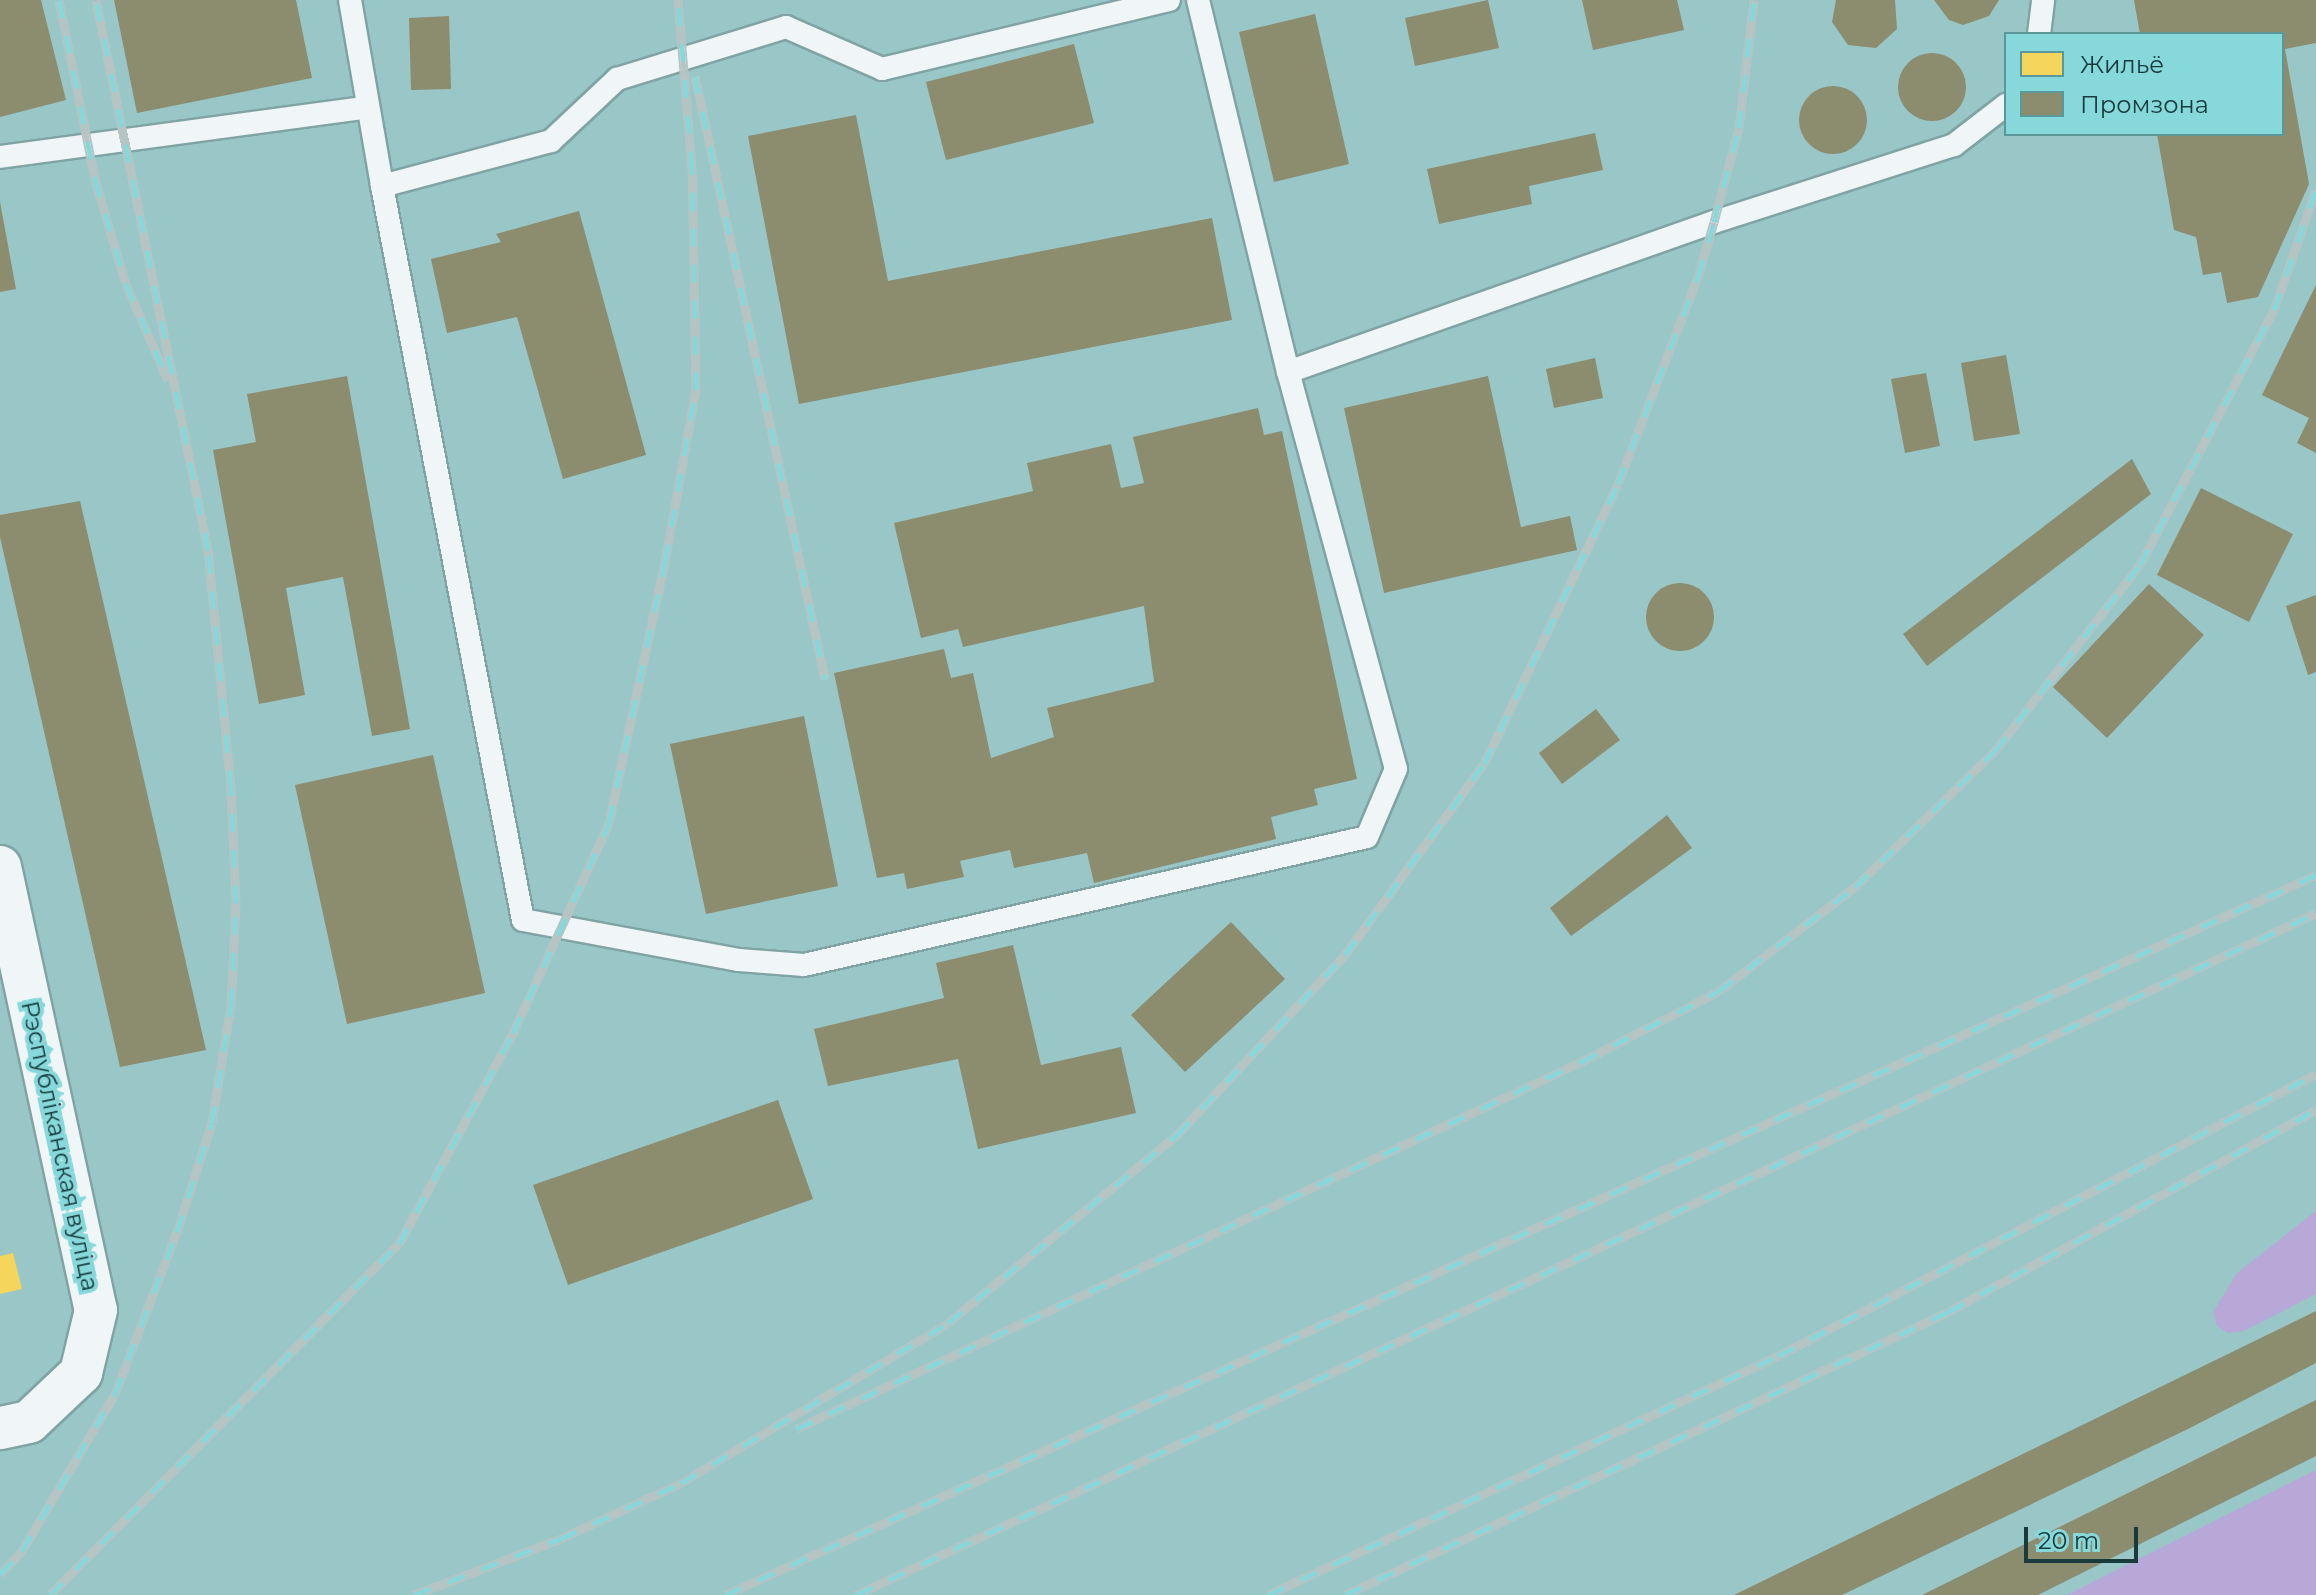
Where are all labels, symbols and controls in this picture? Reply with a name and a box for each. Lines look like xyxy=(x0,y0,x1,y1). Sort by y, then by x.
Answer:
legend xyxy=(2004,32,2284,136)
text: Жильё xyxy=(2080,50,2164,79)
text: Промзона xyxy=(2080,90,2209,119)
street label: Рэспубліканская вуліца xyxy=(15,998,105,1294)
scale bar xyxy=(2028,1511,2142,1561)
text: 20 m xyxy=(2038,1526,2099,1555)

